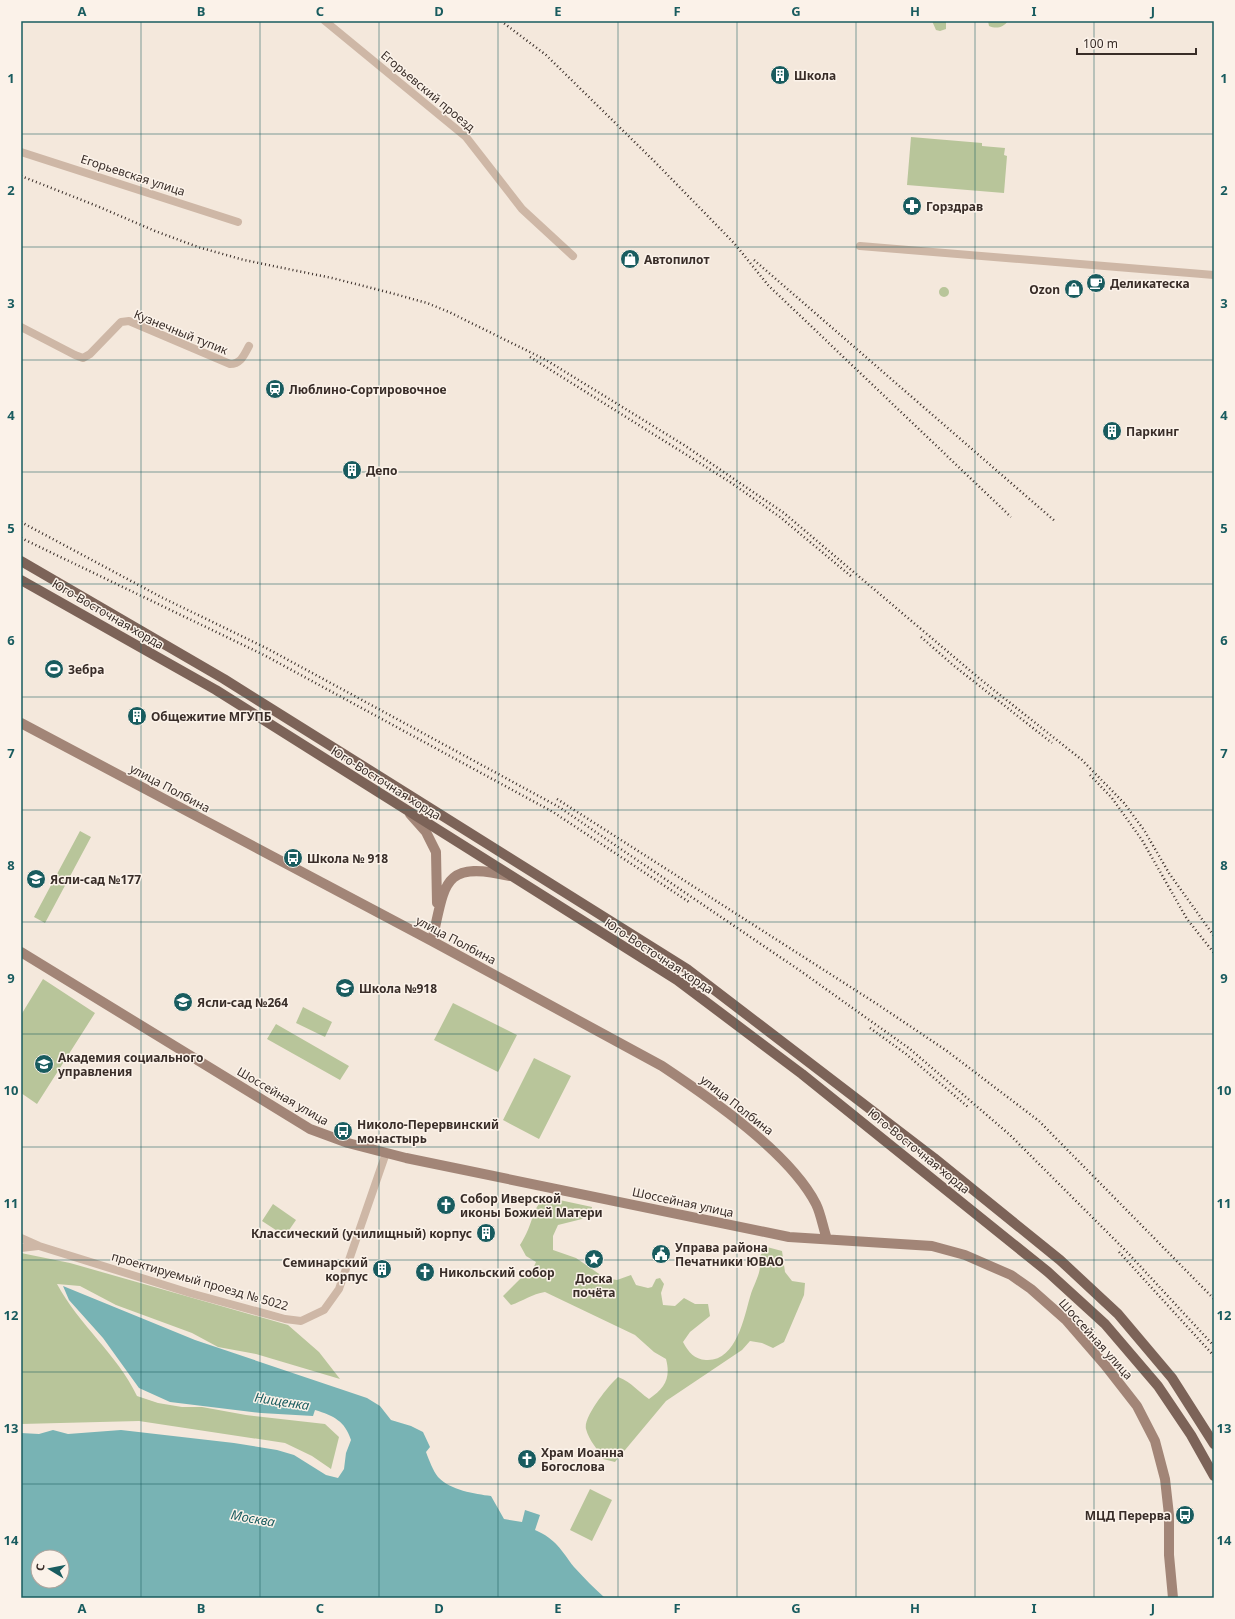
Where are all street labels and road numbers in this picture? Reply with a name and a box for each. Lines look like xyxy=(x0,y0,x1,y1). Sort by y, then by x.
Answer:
street label: Егорьевский проезд xyxy=(377,47,479,136)
street label: Егорьевская улица xyxy=(79,150,187,200)
street label: Кузнечный тупик xyxy=(131,305,231,359)
street label: Юго-Восточная хорда xyxy=(49,575,167,653)
street label: Юго-Восточная хорда xyxy=(328,742,444,824)
street label: улица Полбина xyxy=(127,760,213,816)
street label: улица Полбина xyxy=(413,912,499,968)
street label: Юго-Восточная хорда xyxy=(601,914,717,998)
street label: Шоссейная улица xyxy=(234,1063,332,1129)
street label: улица Полбина xyxy=(697,1071,777,1139)
street label: Юго-Восточная хорда xyxy=(864,1105,974,1197)
street label: Шоссейная улица xyxy=(631,1183,735,1221)
street label: проектируемый проезд № 5022 xyxy=(110,1248,291,1314)
street label: Шоссейная улица xyxy=(1055,1295,1137,1383)

